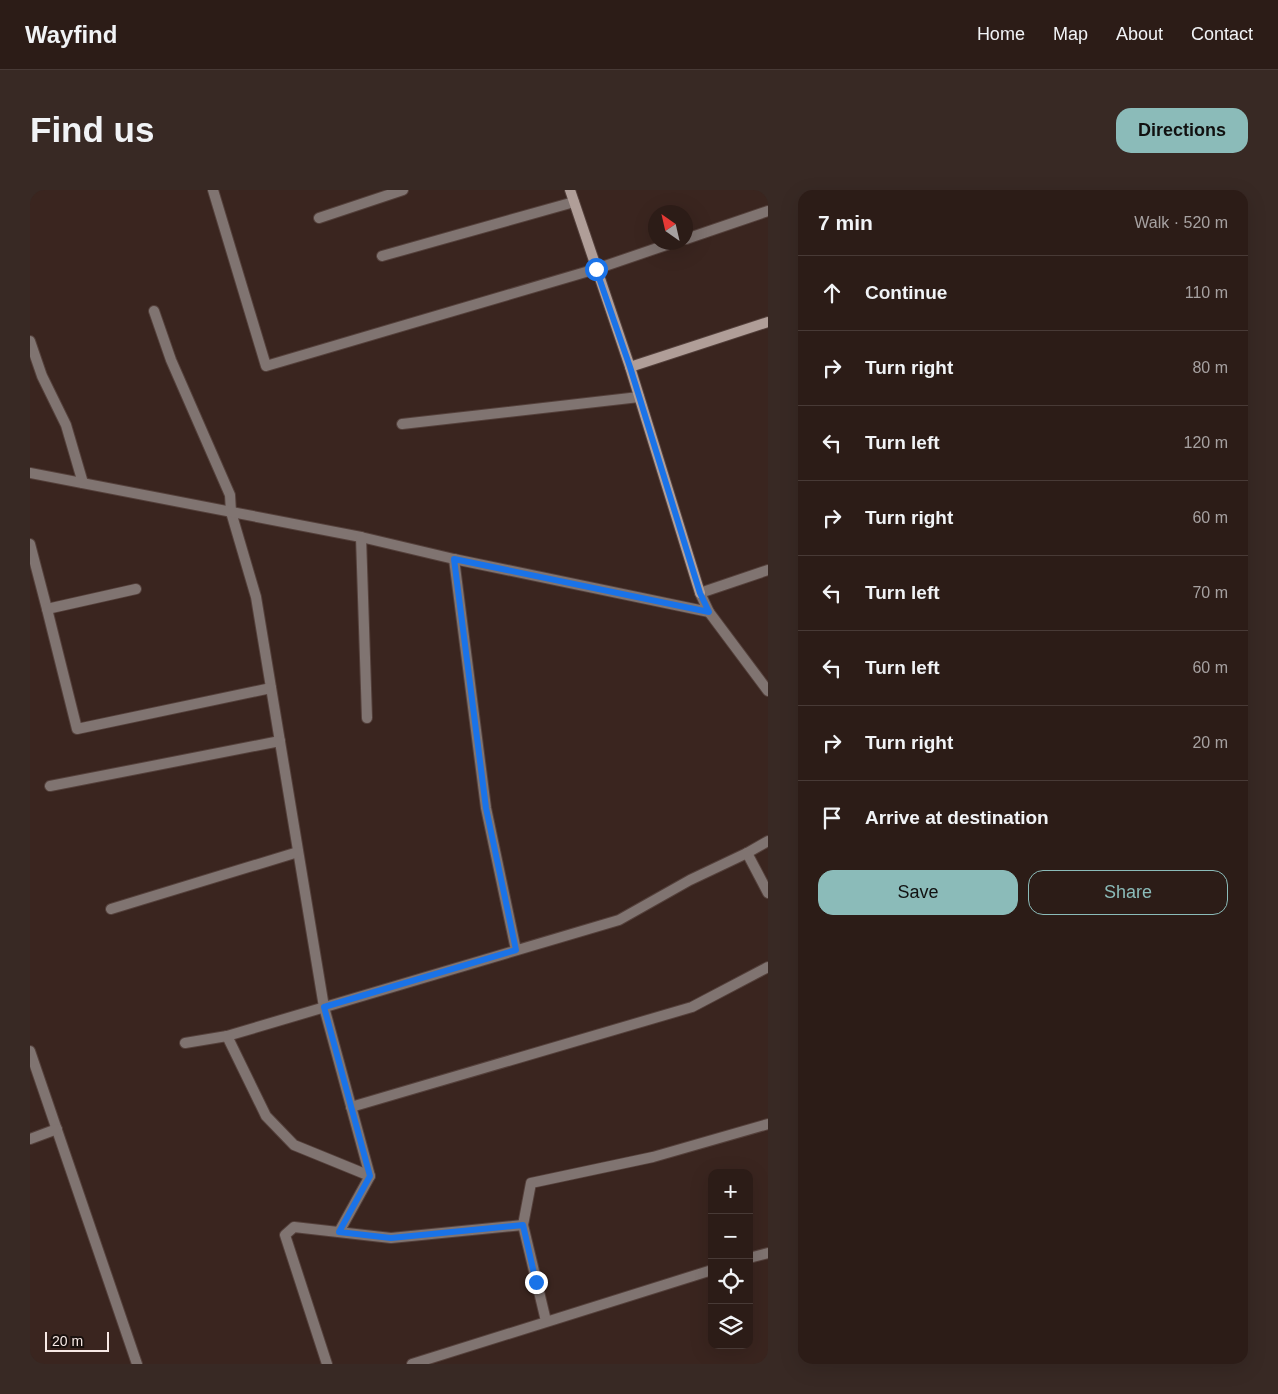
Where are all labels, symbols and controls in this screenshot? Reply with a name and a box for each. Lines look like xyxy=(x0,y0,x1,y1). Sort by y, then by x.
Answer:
text: Wayfind xyxy=(25,21,117,48)
text: Home xyxy=(977,24,1025,44)
text: Map xyxy=(1053,24,1088,44)
text: About xyxy=(1116,24,1163,44)
text: Contact xyxy=(1191,24,1253,44)
button: Directions xyxy=(1116,108,1248,153)
text: Find us xyxy=(30,110,154,149)
north arrow xyxy=(648,205,693,250)
text: 7 min xyxy=(818,211,873,234)
text: Walk · 520 m xyxy=(1134,214,1228,231)
route start xyxy=(585,258,608,281)
icon: ahead xyxy=(818,279,846,307)
text: Continue xyxy=(865,282,947,303)
text: 110 m xyxy=(1185,284,1228,301)
icon: right xyxy=(818,354,846,382)
text: Turn right xyxy=(865,357,953,378)
text: 80 m xyxy=(1192,359,1228,376)
icon: left xyxy=(818,429,846,457)
text: Turn left xyxy=(865,432,940,453)
text: 120 m xyxy=(1184,434,1228,451)
icon: right xyxy=(818,504,846,532)
text: Turn right xyxy=(865,507,953,528)
text: 60 m xyxy=(1192,509,1228,526)
icon: left xyxy=(818,579,846,607)
text: Turn left xyxy=(865,582,940,603)
text: 70 m xyxy=(1192,584,1228,601)
icon: left xyxy=(818,654,846,682)
text: Turn left xyxy=(865,657,940,678)
text: 60 m xyxy=(1192,659,1228,676)
icon: right xyxy=(818,729,846,757)
text: Turn right xyxy=(865,732,953,753)
text: 20 m xyxy=(1192,734,1228,751)
icon: arrive xyxy=(818,804,846,832)
text: Arrive at destination xyxy=(865,807,1049,828)
button: Save xyxy=(818,870,1018,915)
button: Share xyxy=(1028,870,1228,915)
map controls xyxy=(708,1169,753,1349)
button: + xyxy=(708,1169,753,1214)
button: − xyxy=(708,1214,753,1259)
button: locate xyxy=(708,1259,753,1304)
route end xyxy=(525,1271,548,1294)
button: layers xyxy=(708,1304,753,1349)
scale bar xyxy=(45,1329,109,1352)
text: 20 m xyxy=(52,1333,83,1349)

